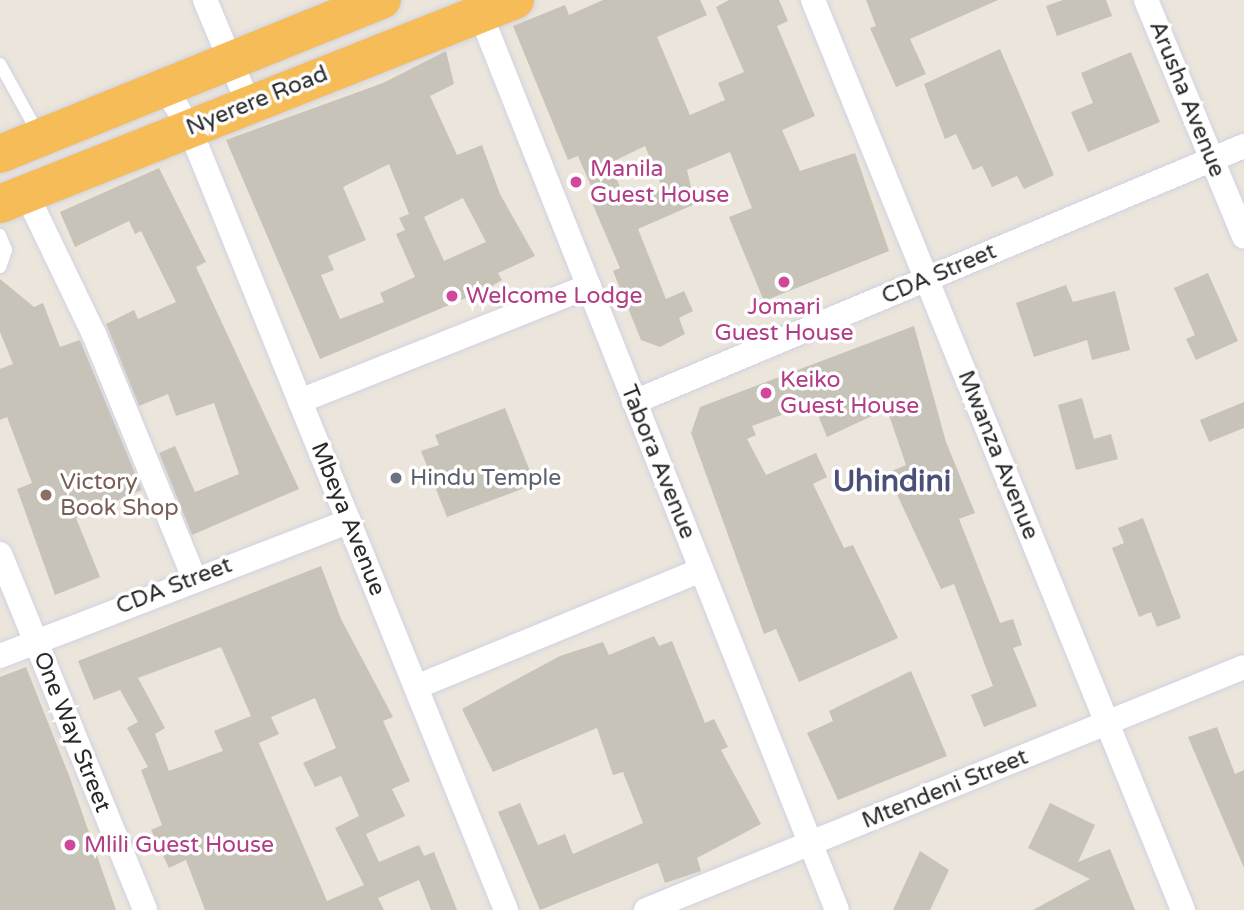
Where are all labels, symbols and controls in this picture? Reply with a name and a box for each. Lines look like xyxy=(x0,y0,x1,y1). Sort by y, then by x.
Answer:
street label: Arusha Avenue xyxy=(1143,17,1231,181)
street label: Nyerere Road xyxy=(182,60,332,142)
place label: Manila Guest House xyxy=(590,155,729,209)
marker: Manila Guest House xyxy=(568,174,584,190)
street label: CDA Street xyxy=(878,238,1000,310)
marker: Jomari Guest House xyxy=(776,274,792,290)
place label: Welcome Lodge xyxy=(466,282,643,310)
marker: Welcome Lodge xyxy=(444,288,460,304)
place label: Jomari Guest House xyxy=(714,293,854,347)
place label: Keiko Guest House xyxy=(780,366,919,420)
street label: Mwanza Avenue xyxy=(952,367,1044,543)
street label: Tabora Avenue xyxy=(615,381,701,543)
marker: Keiko Guest House xyxy=(758,385,774,401)
street label: Mbeya Avenue xyxy=(305,438,391,600)
place label: Hindu Temple xyxy=(410,464,561,492)
district label: Uhindini xyxy=(833,464,951,500)
place label: Victory Book Shop xyxy=(60,468,179,522)
marker: Hindu Temple xyxy=(388,470,404,486)
marker: Victory Book Shop xyxy=(38,487,54,503)
street label: CDA Street xyxy=(112,551,236,621)
street label: One Way Street xyxy=(27,648,117,816)
street label: Mtendeni Street xyxy=(858,743,1032,835)
place label: Mlili Guest House xyxy=(84,831,274,859)
marker: Mlili Guest House xyxy=(62,837,78,853)

